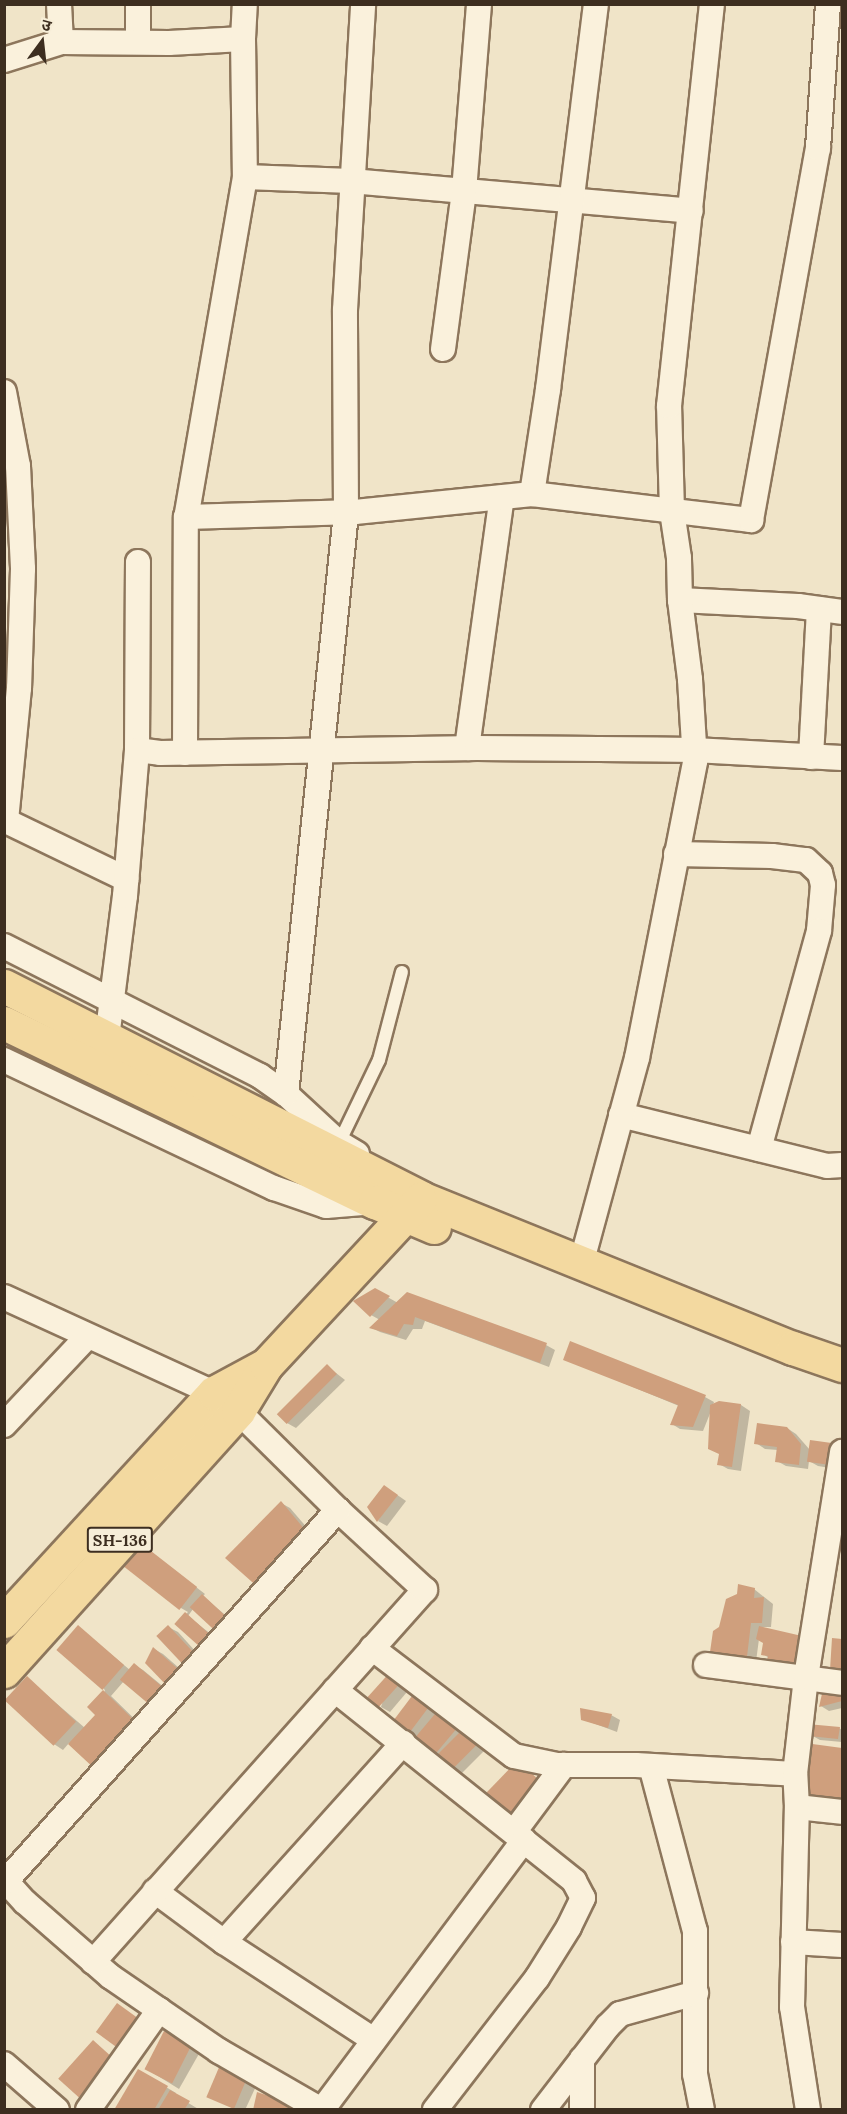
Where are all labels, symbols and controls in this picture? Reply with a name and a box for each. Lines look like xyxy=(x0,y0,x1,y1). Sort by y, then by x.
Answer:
north arrow xyxy=(12,12,72,72)
text: उ xyxy=(40,14,54,35)
road number: SH-136 xyxy=(86,1527,154,1553)

